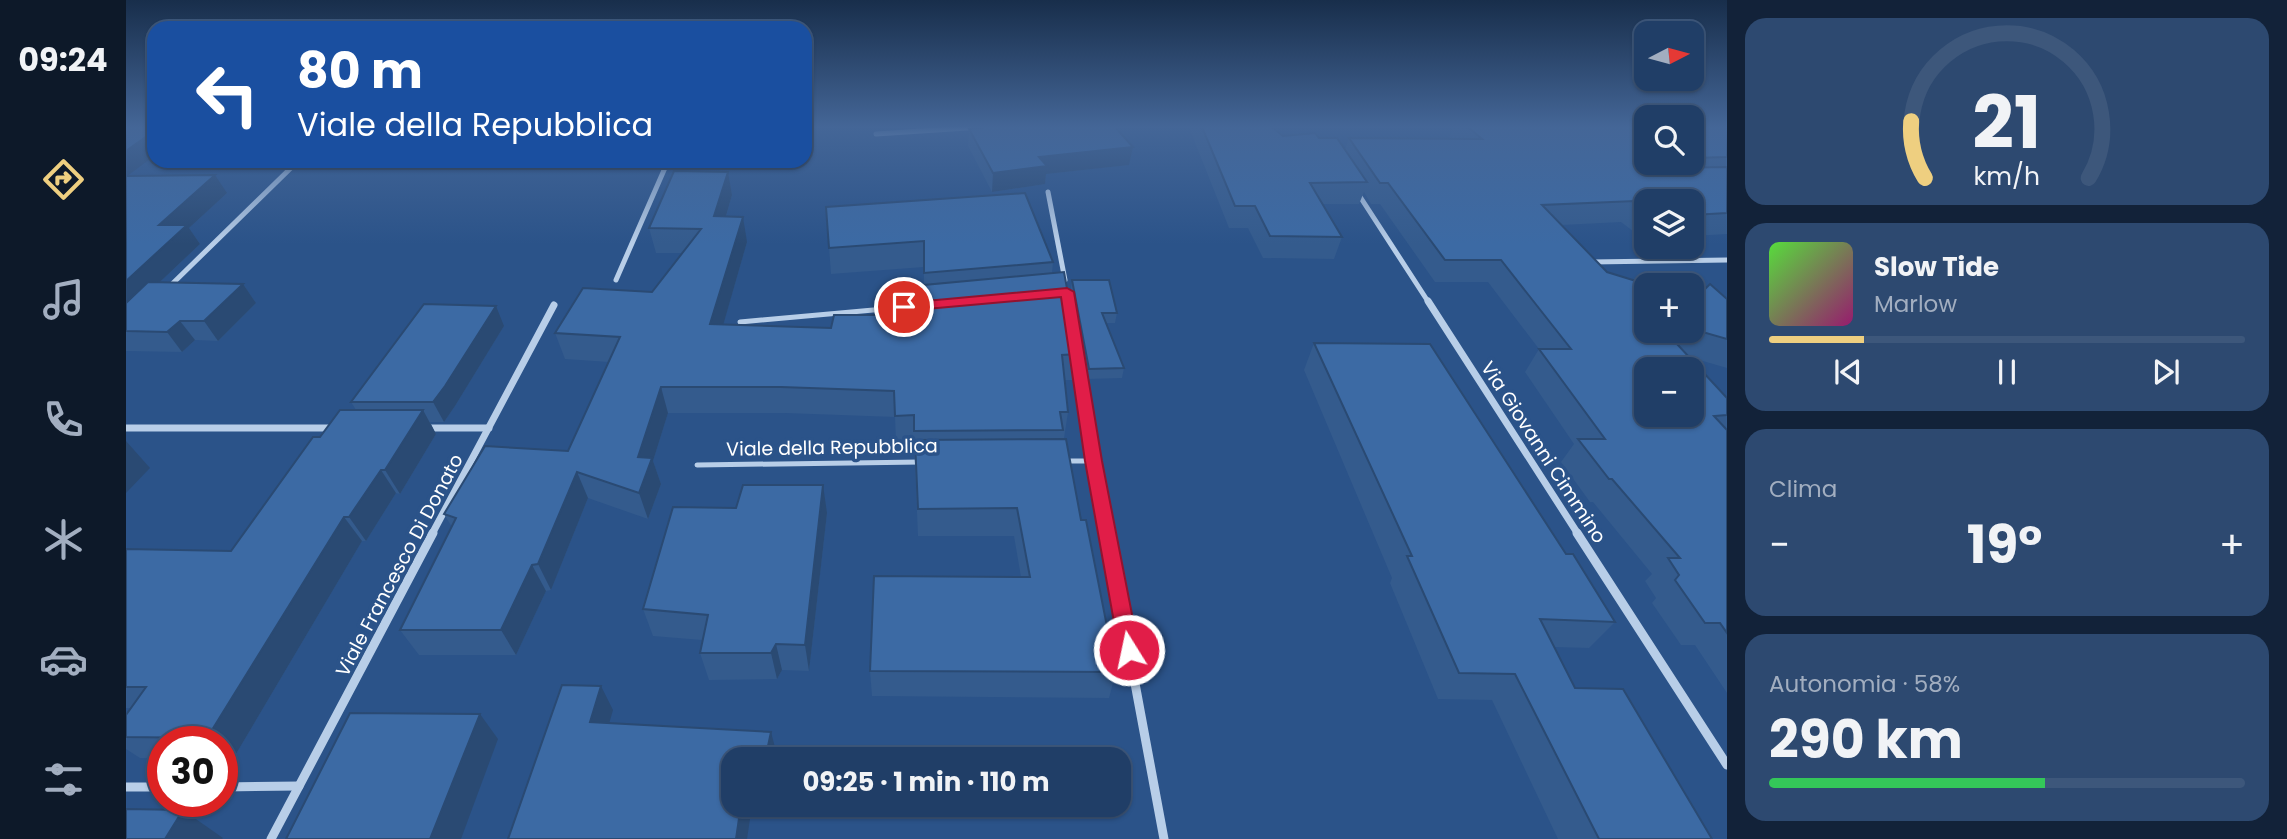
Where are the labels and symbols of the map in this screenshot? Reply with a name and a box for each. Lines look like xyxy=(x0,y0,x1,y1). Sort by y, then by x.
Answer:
north arrow xyxy=(1634,21,1704,91)
pin xyxy=(874,277,934,337)
street label: Via Giovanni Cimmino xyxy=(1474,356,1613,549)
street label: Viale della Repubblica xyxy=(726,432,938,463)
street label: Viale Francesco Di Donato xyxy=(329,449,470,681)
position arrow xyxy=(1092,613,1166,687)
speed limit sign: 30 xyxy=(147,726,238,817)

